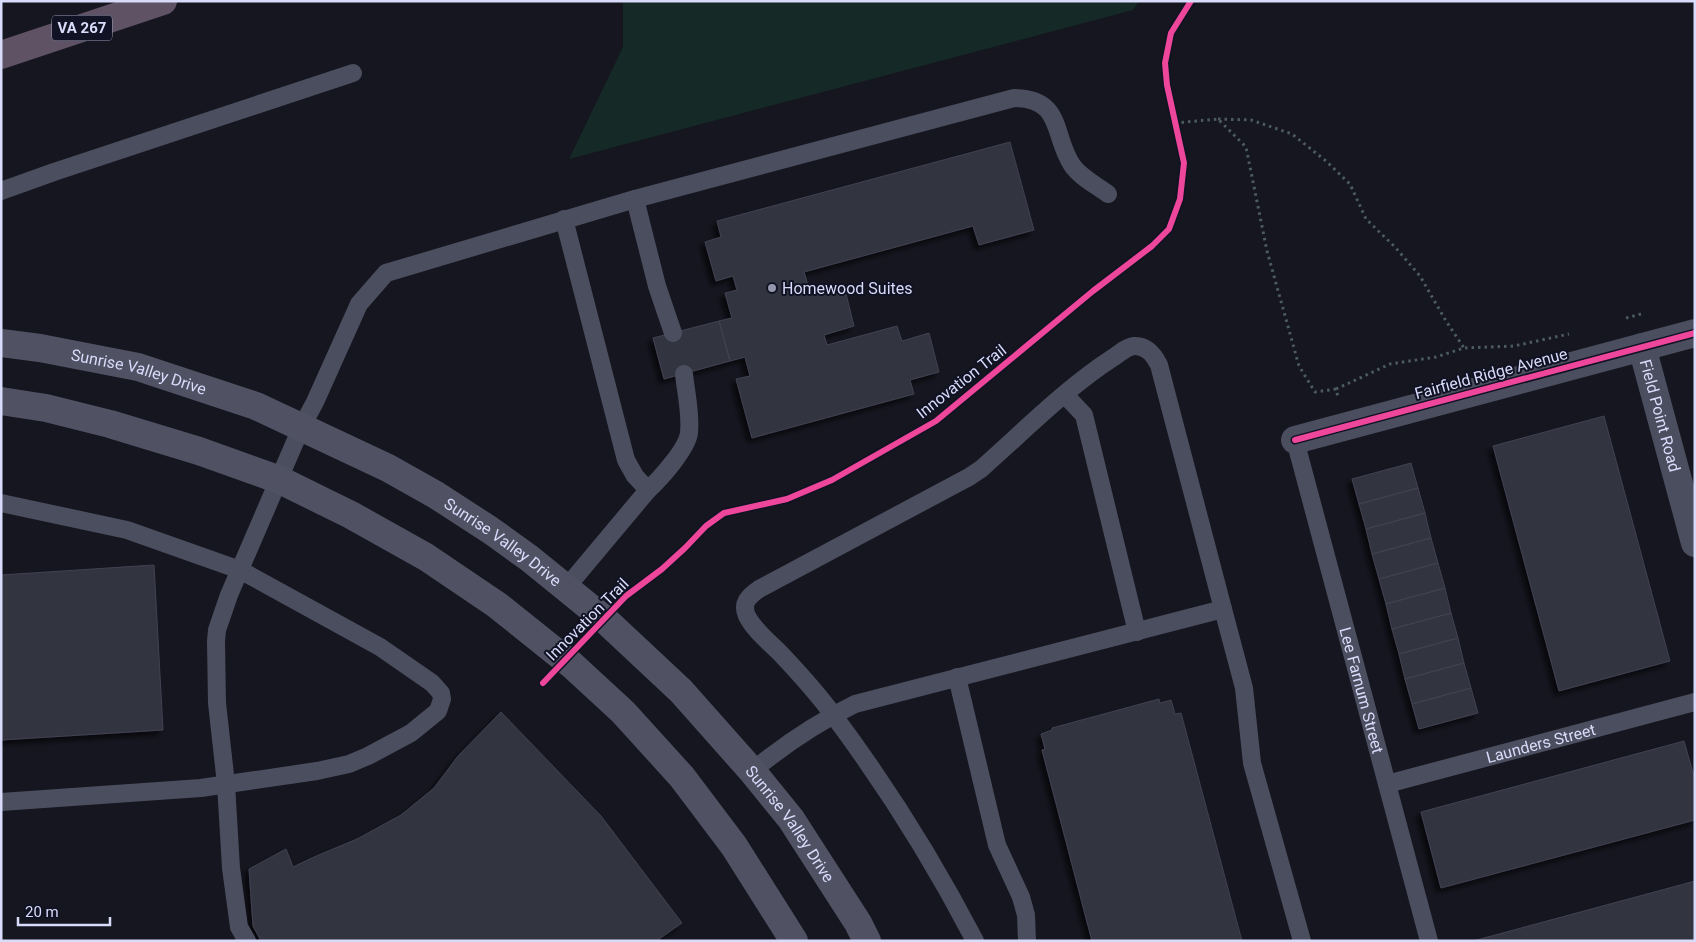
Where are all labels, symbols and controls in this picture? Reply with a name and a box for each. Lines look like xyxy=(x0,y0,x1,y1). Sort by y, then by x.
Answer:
road number: VA 267 xyxy=(52,15,112,40)
place label: Homewood Suites xyxy=(782,279,913,298)
marker: Homewood Suites xyxy=(766,282,778,294)
street label: Innovation Trail xyxy=(913,340,1010,422)
street label: Fairfield Ridge Avenue xyxy=(1413,344,1570,403)
street label: Sunrise Valley Drive xyxy=(69,345,209,399)
street label: Field Point Road xyxy=(1636,357,1684,474)
street label: Sunrise Valley Drive xyxy=(441,494,565,590)
street label: Innovation Trail xyxy=(542,574,632,664)
street label: Lee Farnum Street xyxy=(1335,625,1387,756)
street label: Launders Street xyxy=(1484,720,1598,767)
street label: Sunrise Valley Drive xyxy=(741,762,838,886)
scale bar xyxy=(18,894,110,926)
text: 20 m xyxy=(25,903,59,921)

